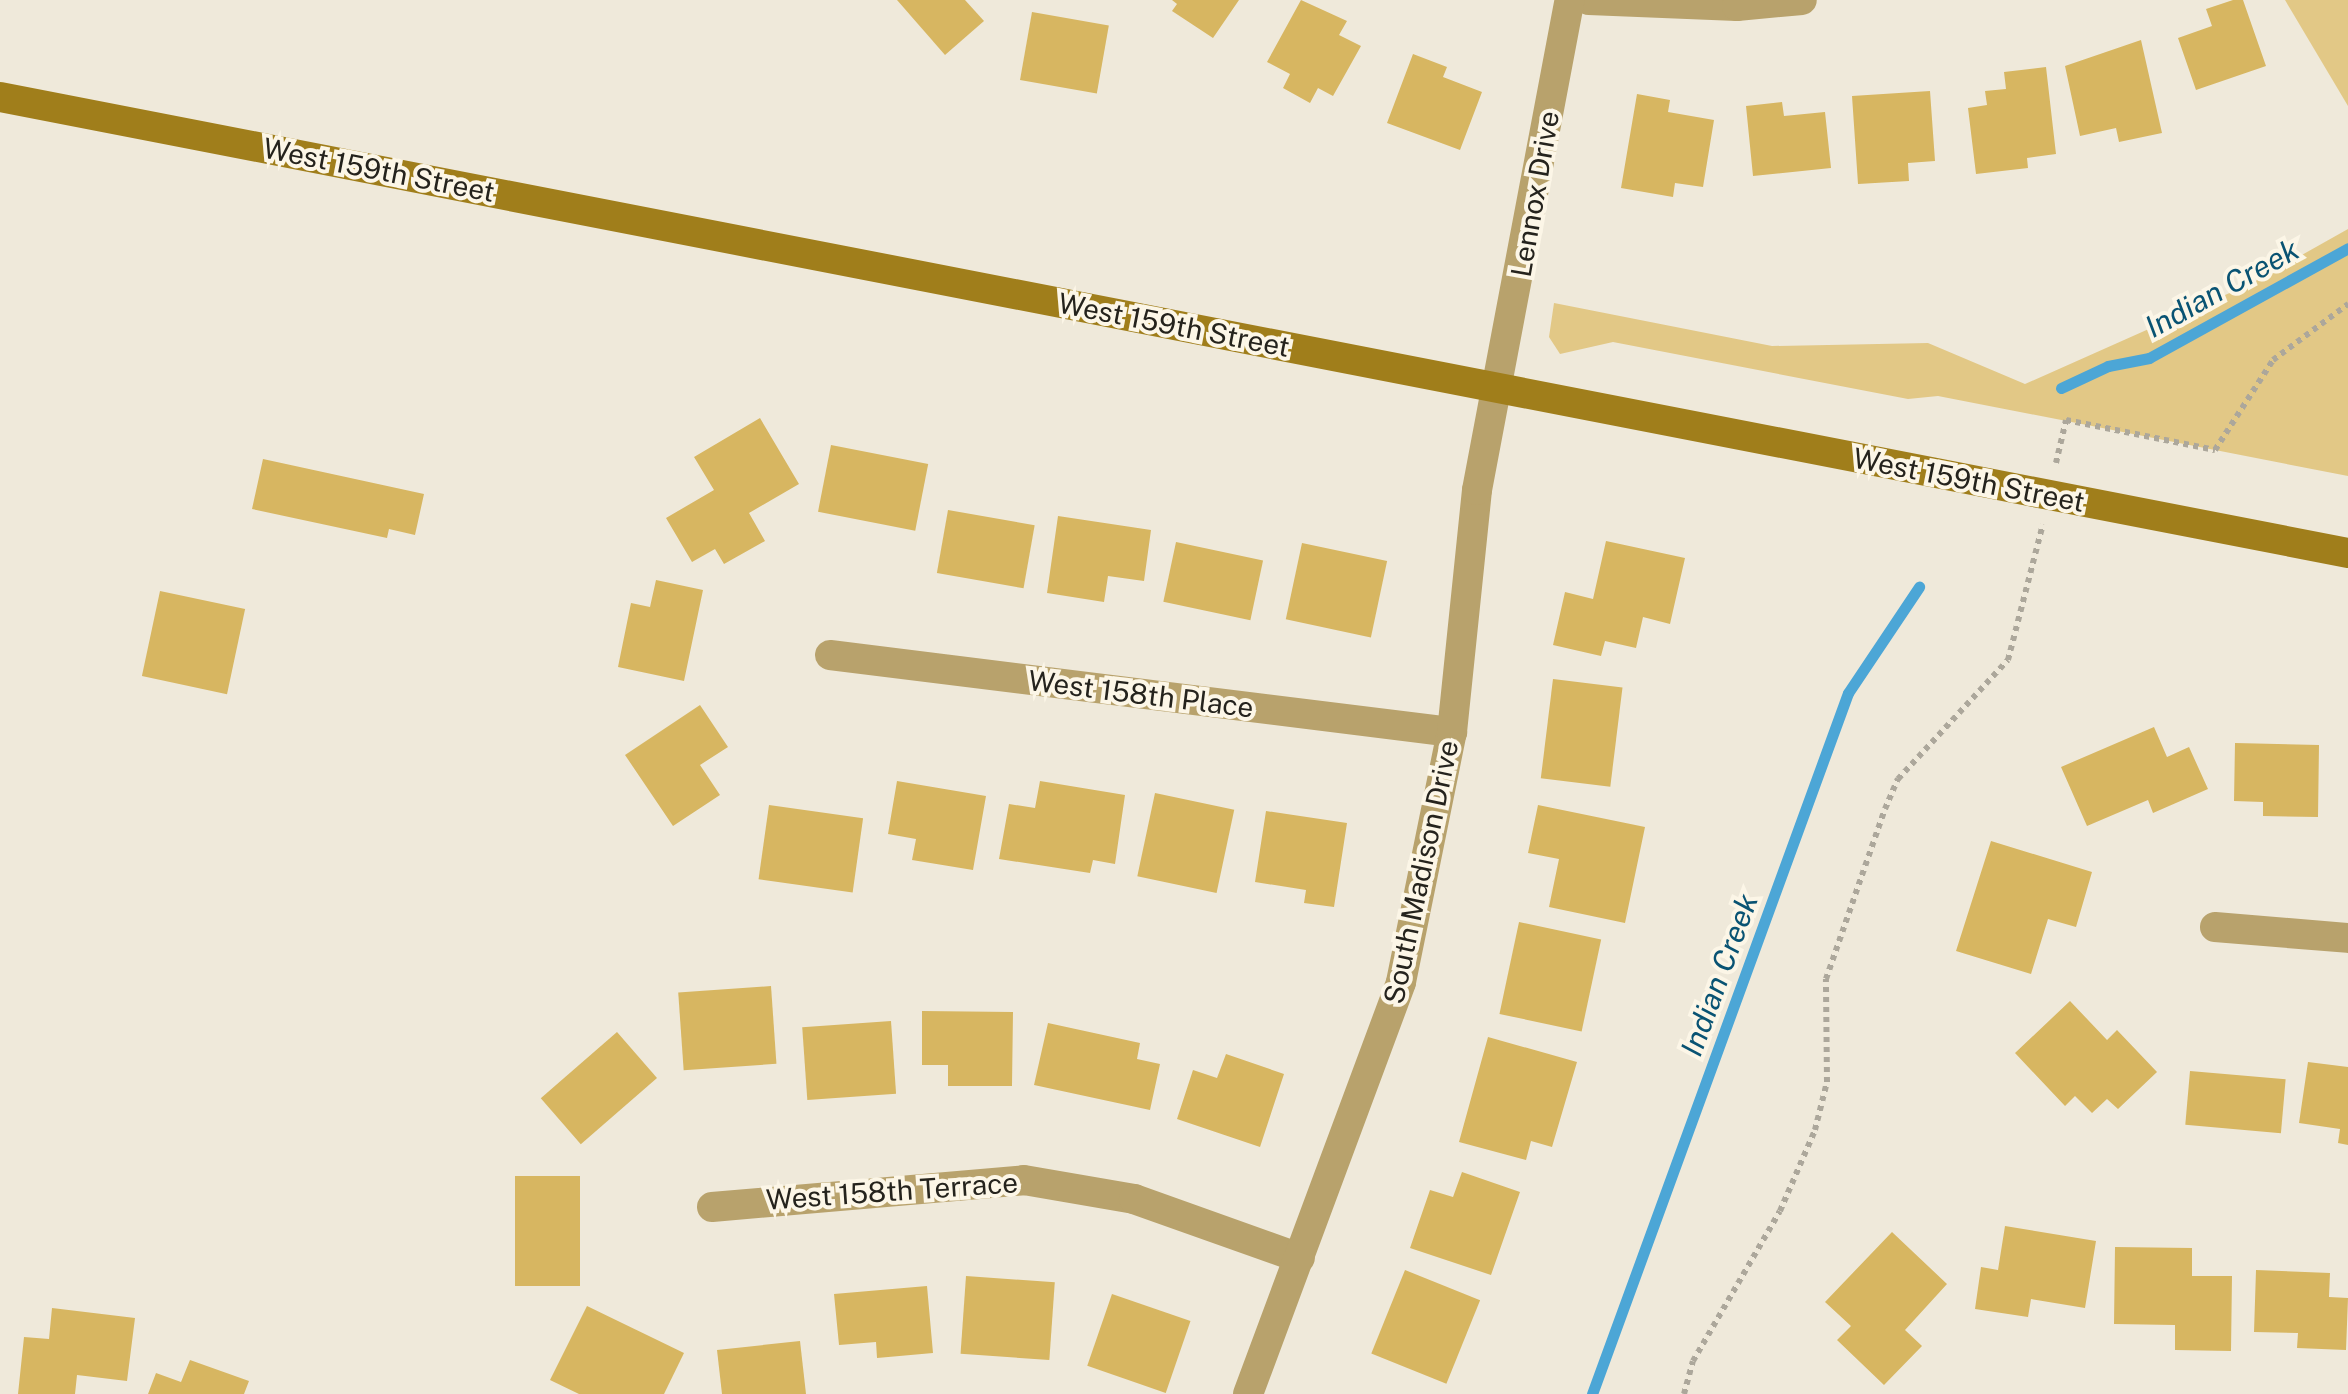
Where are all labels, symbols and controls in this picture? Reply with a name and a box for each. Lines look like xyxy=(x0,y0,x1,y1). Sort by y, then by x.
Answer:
street label: Lennox Drive xyxy=(1504,108,1566,280)
street label: West 159th Street xyxy=(260,131,498,209)
water label: Indian Creek xyxy=(2139,231,2305,345)
street label: West 159th Street xyxy=(1055,286,1293,364)
street label: West 159th Street xyxy=(1850,441,2088,519)
street label: West 158th Place xyxy=(1026,664,1256,724)
street label: South Madison Drive xyxy=(1377,737,1465,1007)
water label: Indian Creek xyxy=(1673,889,1765,1061)
street label: West 158th Terrace xyxy=(765,1165,1019,1217)

